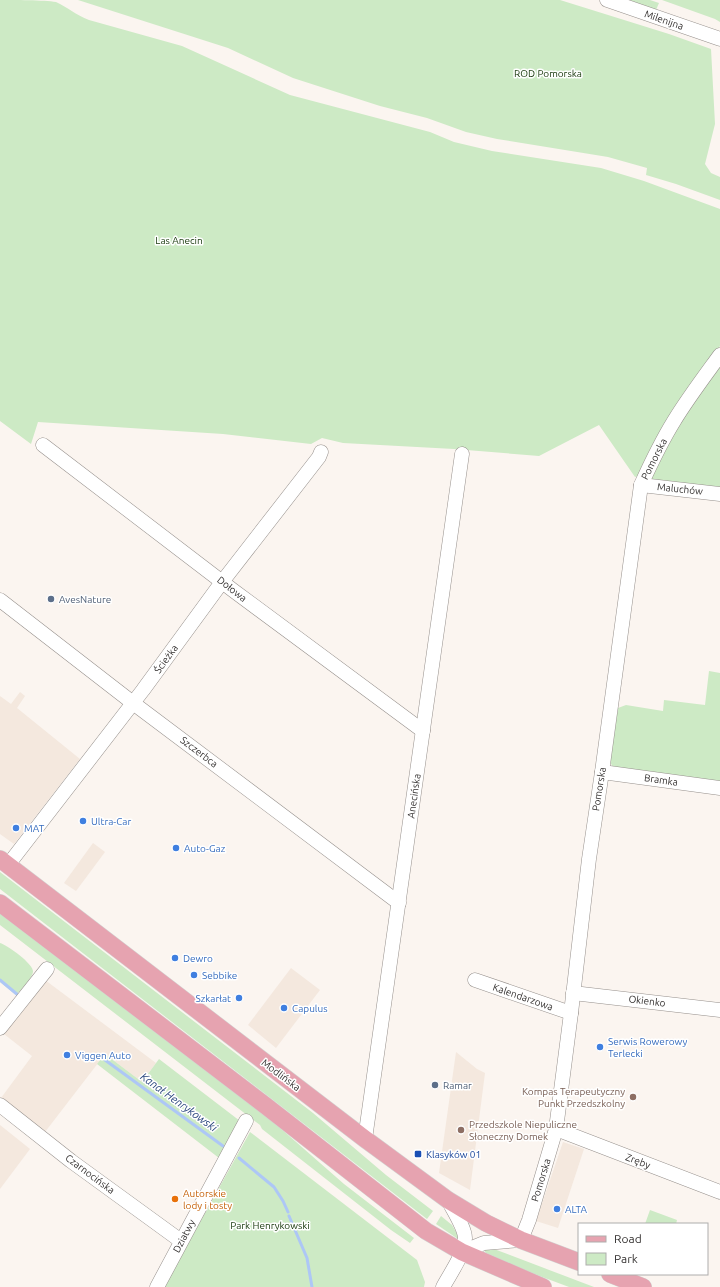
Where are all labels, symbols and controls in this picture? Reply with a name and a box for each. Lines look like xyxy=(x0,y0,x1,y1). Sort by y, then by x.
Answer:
street label: Milenijna xyxy=(643,8,685,32)
park label: ROD Pomorska xyxy=(514,68,582,79)
park label: Las Anecin xyxy=(155,235,203,246)
street label: Pomorska xyxy=(639,437,669,481)
street label: Maluchów xyxy=(656,481,704,497)
street label: Dołowa xyxy=(215,574,249,604)
marker: AvesNature xyxy=(46,594,56,604)
place label: AvesNature xyxy=(59,594,111,605)
street label: Ścieżka xyxy=(151,642,180,675)
street label: Szczerbca xyxy=(178,734,220,770)
street label: Pomorska xyxy=(590,766,608,812)
street label: Bramka xyxy=(643,772,679,788)
street label: Anecińska xyxy=(405,773,423,819)
marker: Ultra-Car xyxy=(78,816,88,826)
place label: Ultra-Car xyxy=(91,816,131,827)
marker: MAT xyxy=(11,823,21,833)
place label: MAT xyxy=(24,823,45,834)
marker: Auto-Gaz xyxy=(171,843,181,853)
place label: Auto-Gaz xyxy=(184,843,226,854)
marker: Dewro xyxy=(170,953,180,963)
place label: Dewro xyxy=(183,953,213,964)
marker: Sebbike xyxy=(189,970,199,980)
place label: Sebbike xyxy=(202,970,237,981)
street label: Kalendarzowa xyxy=(491,982,555,1012)
place label: Szkarłat xyxy=(195,993,231,1004)
marker: Szkarłat xyxy=(234,993,244,1003)
street label: Okienko xyxy=(628,993,666,1009)
marker: Capulus xyxy=(279,1003,289,1013)
place label: Capulus xyxy=(292,1003,328,1014)
place label: Serwis Rowerowy Terlecki xyxy=(608,1036,687,1059)
marker: Serwis Rowerowy Terlecki xyxy=(595,1042,605,1052)
marker: Viggen Auto xyxy=(62,1050,72,1060)
place label: Viggen Auto xyxy=(75,1050,131,1061)
street label: Modlińska xyxy=(259,1057,303,1093)
water label: Kanał Henrykowski xyxy=(138,1070,221,1135)
marker: Ramar xyxy=(430,1080,440,1090)
place label: Ramar xyxy=(443,1080,472,1091)
place label: Kompas Terapeutyczny Punkt Przedszkolny xyxy=(522,1086,625,1109)
marker: Kompas Terapeutyczny Punkt Przedszkolny xyxy=(628,1092,638,1102)
place label: Przedszkole Niepuliczne Słoneczny Domek xyxy=(469,1119,577,1142)
marker: Przedszkole Niepuliczne Słoneczny Domek xyxy=(456,1125,466,1135)
marker: Klasyków 01 xyxy=(413,1149,423,1159)
place label: Klasyków 01 xyxy=(426,1149,481,1160)
street label: Zręby xyxy=(624,1151,652,1171)
street label: Czarnocińska xyxy=(63,1152,117,1196)
street label: Pomorska xyxy=(529,1157,553,1203)
place label: Autorskie lody i tosty xyxy=(183,1188,232,1211)
marker: Autorskie lody i tosty xyxy=(170,1194,180,1204)
marker: ALTA xyxy=(552,1204,562,1214)
place label: ALTA xyxy=(565,1204,588,1215)
street label: Dziatwy xyxy=(171,1217,197,1254)
park label: Park Henrykowski xyxy=(230,1220,310,1231)
legend xyxy=(578,1223,708,1275)
text: Road xyxy=(614,1232,642,1245)
text: Park xyxy=(614,1252,638,1265)

